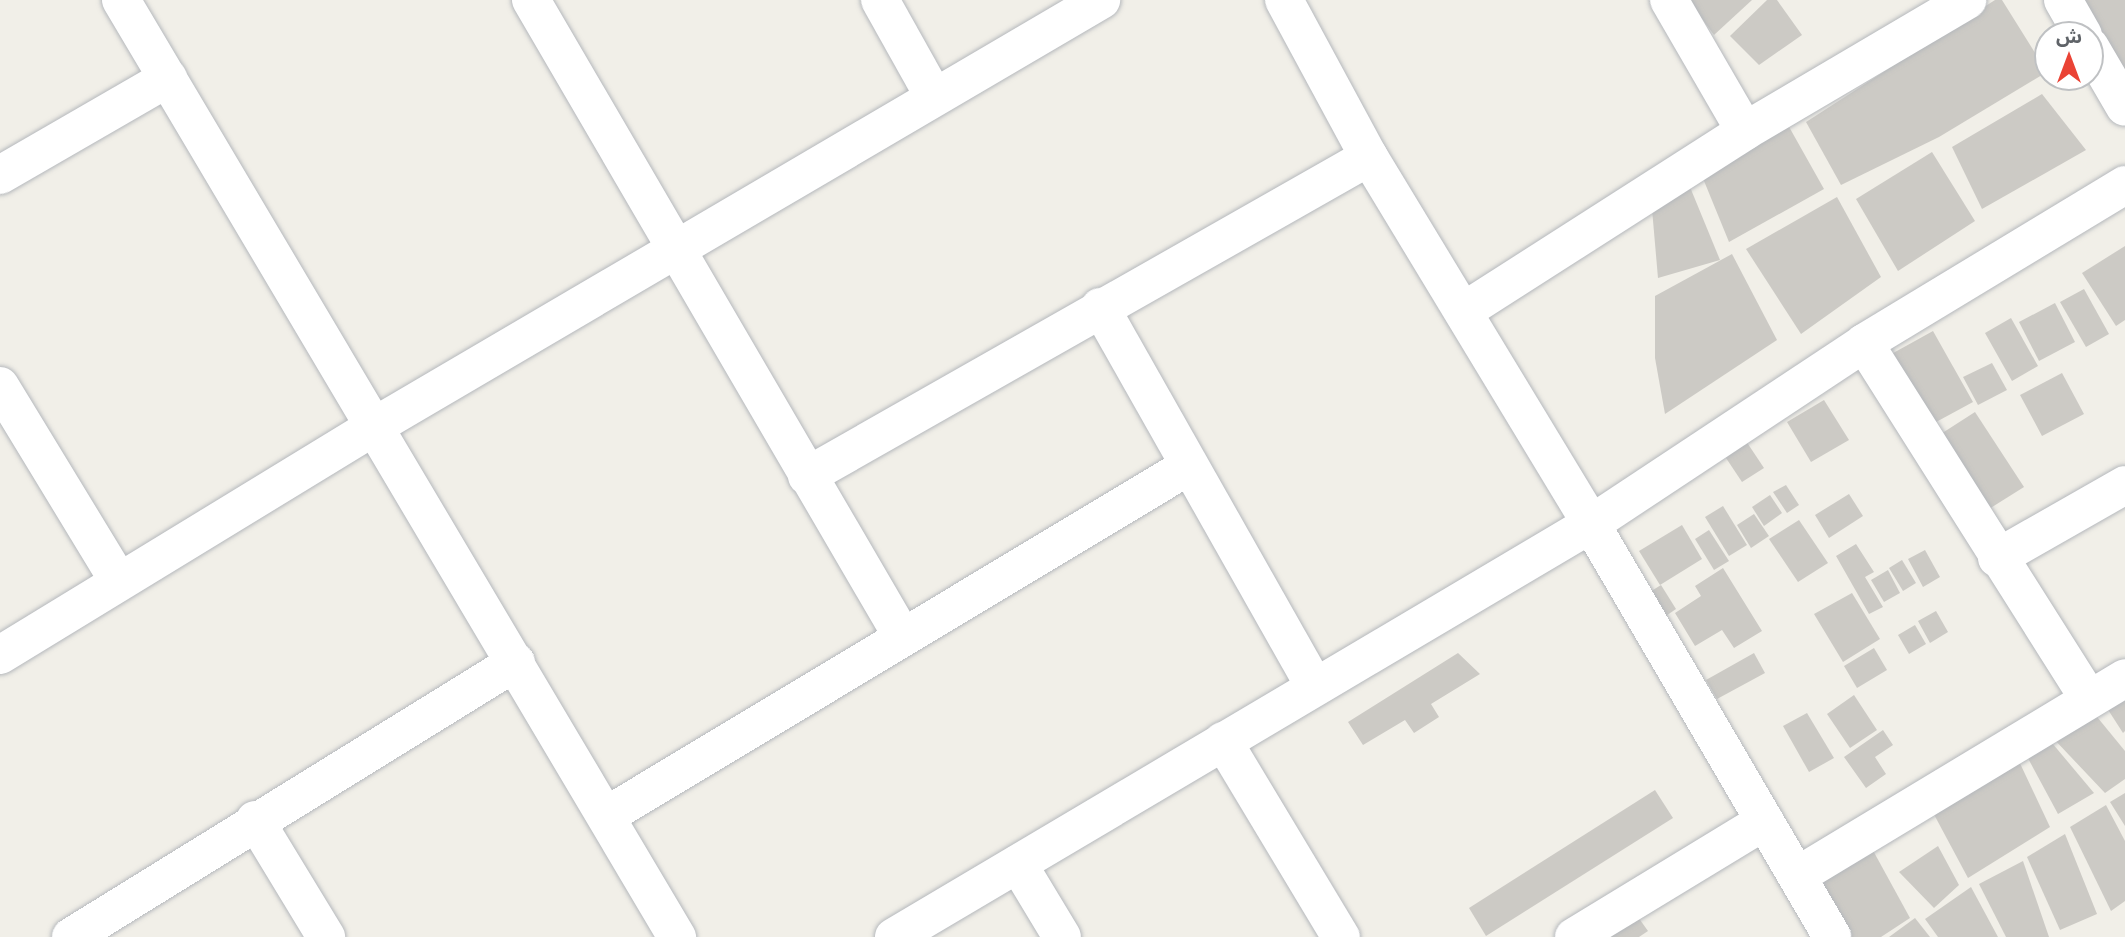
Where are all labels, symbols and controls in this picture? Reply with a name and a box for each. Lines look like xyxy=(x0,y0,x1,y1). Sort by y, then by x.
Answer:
north arrow xyxy=(2034,21,2104,91)
text: ش xyxy=(2056,25,2082,49)

